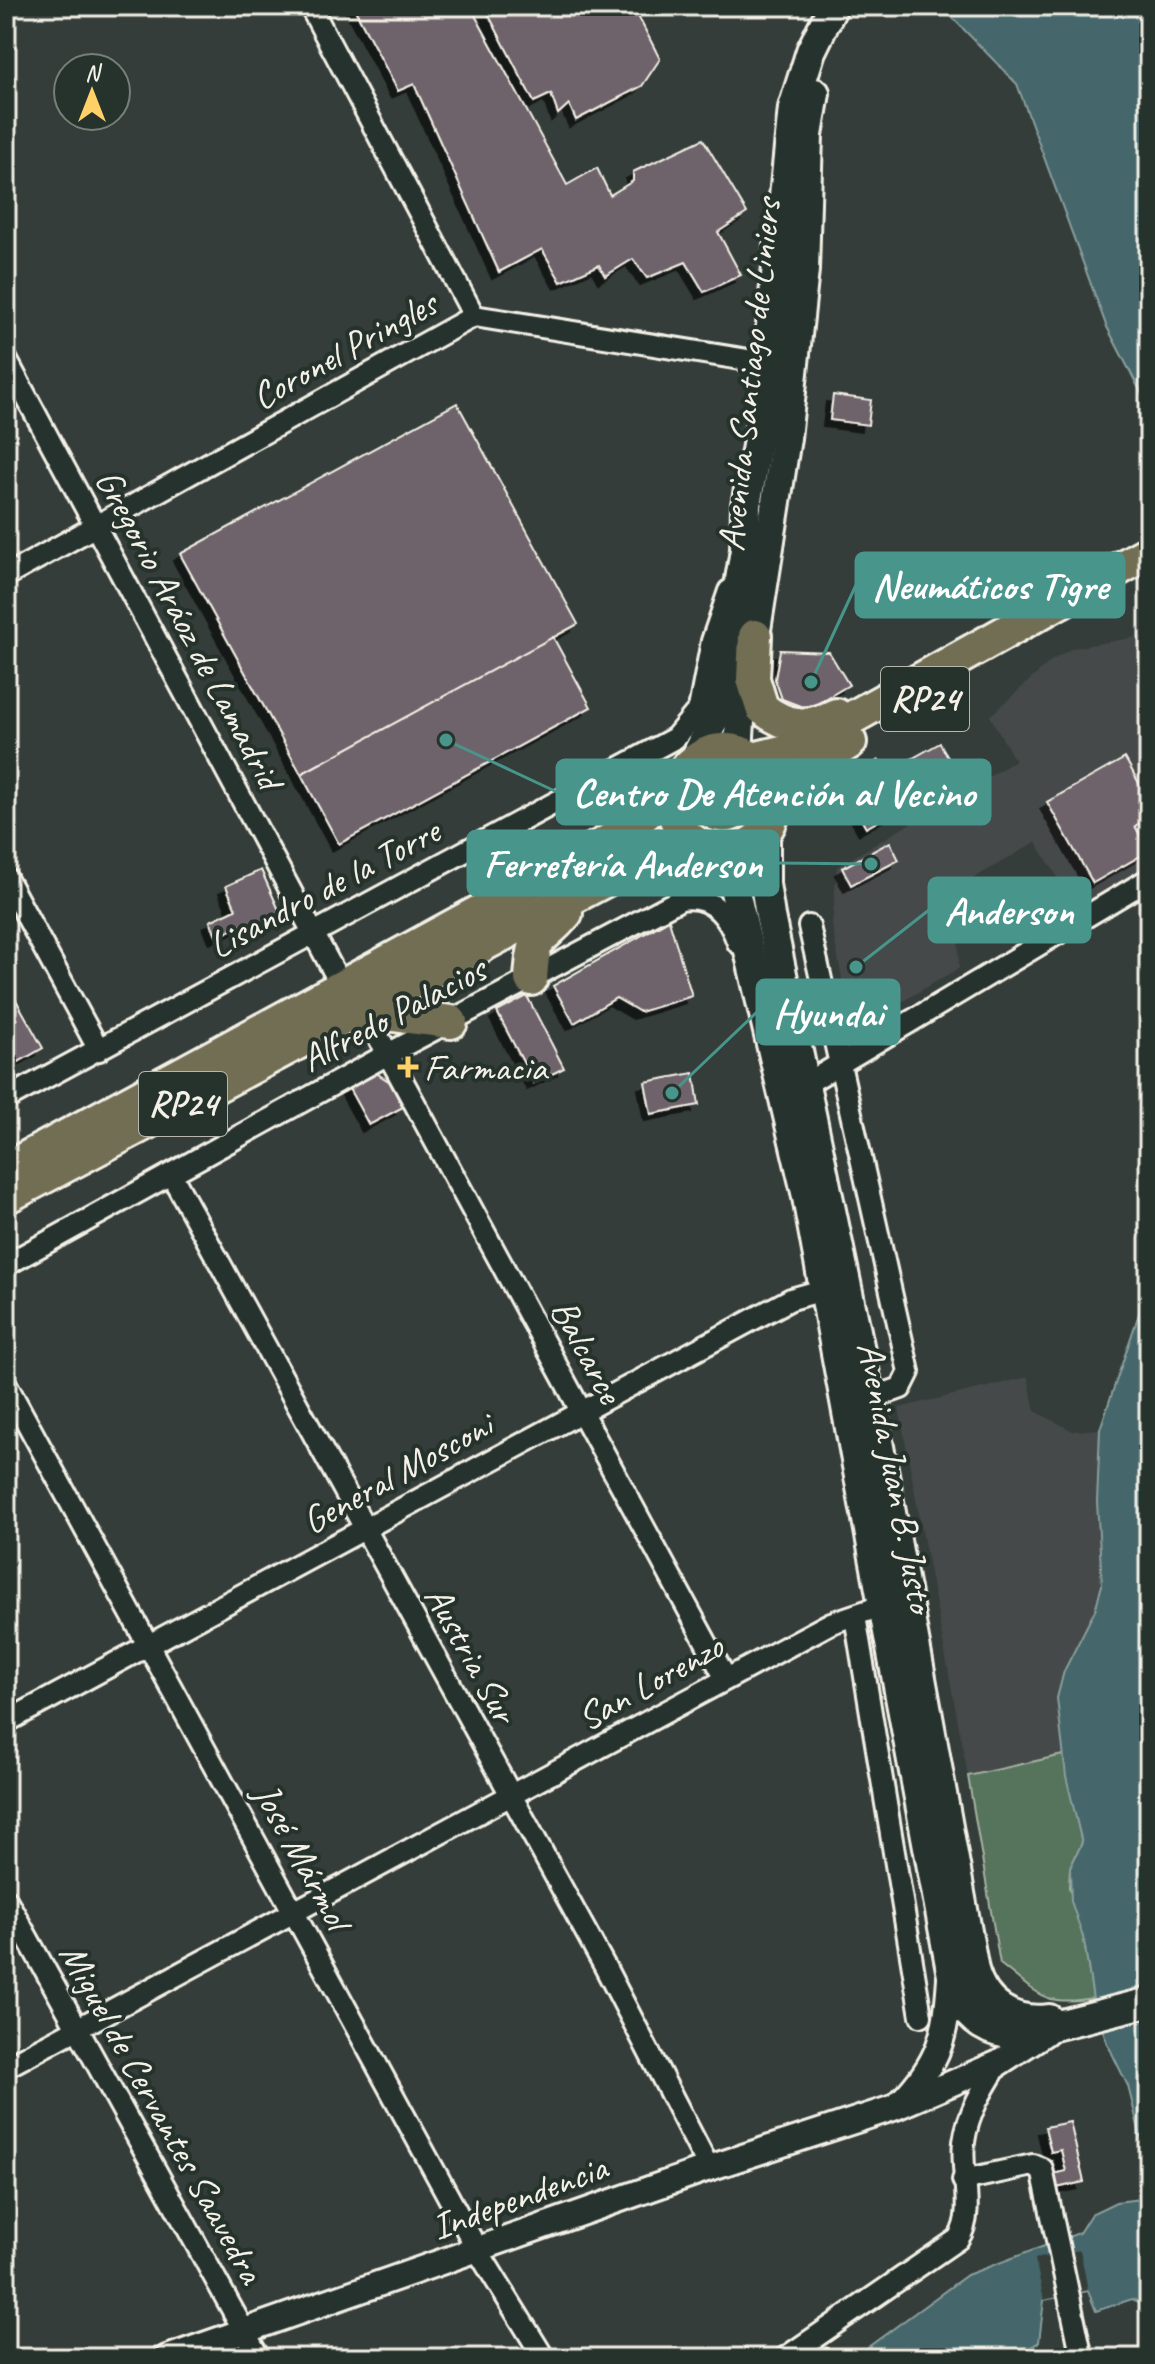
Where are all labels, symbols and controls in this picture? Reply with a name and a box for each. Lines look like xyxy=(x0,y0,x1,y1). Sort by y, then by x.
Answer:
north arrow xyxy=(52,52,132,132)
text: N xyxy=(85,59,102,87)
street label: Avenida Santiago de Liniers xyxy=(707,193,791,553)
street label: Coronel Pringles xyxy=(243,278,447,420)
street label: Gregorio Aráoz de Lamadrid xyxy=(85,461,296,801)
callout: Neumáticos Tigre xyxy=(856,553,1124,617)
text: Neumáticos Tigre xyxy=(872,561,1112,611)
road number: RP24 xyxy=(881,667,969,731)
callout: Centro De Atención al Vecino xyxy=(557,760,990,824)
text: Centro De Atención al Vecino xyxy=(573,768,978,818)
street label: Lisandro de la Torre xyxy=(200,806,450,969)
callout: Ferretería Anderson xyxy=(468,831,778,895)
text: Ferretería Anderson xyxy=(484,839,763,889)
callout: Anderson xyxy=(929,878,1090,942)
text: Anderson xyxy=(944,886,1074,936)
street label: Alfredo Palacios xyxy=(293,944,497,1082)
callout: Hyundai xyxy=(757,980,899,1044)
text: Hyundai xyxy=(773,988,888,1038)
place label: Farmacia xyxy=(424,1044,549,1091)
marker: Farmacia xyxy=(399,1058,417,1076)
road number: RP24 xyxy=(139,1072,227,1136)
street label: Balcarce xyxy=(540,1291,635,1413)
street label: Avenida Juan B. Justo xyxy=(847,1338,946,1620)
street label: General Mosconi xyxy=(294,1399,504,1544)
street label: Austria Sur xyxy=(414,1577,530,1734)
street label: San Lorenzo xyxy=(569,1622,733,1741)
street label: José Mármol xyxy=(242,1773,365,1943)
street label: Miguel de Cervantes Saavedra xyxy=(49,1935,276,2294)
street label: Independencia xyxy=(425,2143,616,2250)

